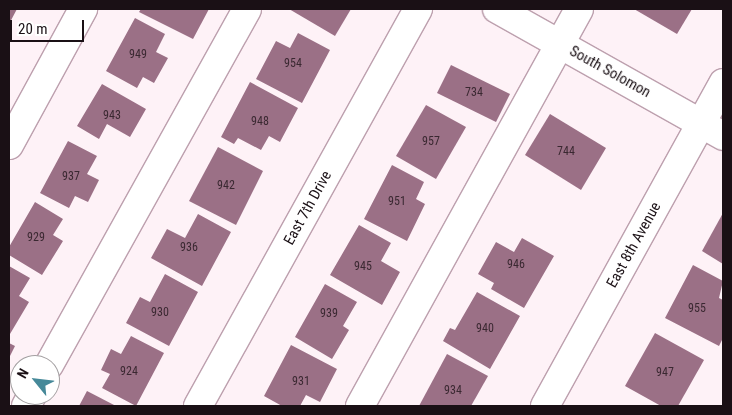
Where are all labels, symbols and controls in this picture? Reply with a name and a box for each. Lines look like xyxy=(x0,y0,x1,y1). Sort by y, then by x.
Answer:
scale bar xyxy=(12,10,86,42)
text: 20 m xyxy=(18,20,48,38)
street label: South Solomon xyxy=(566,42,654,102)
house number: 949 xyxy=(129,48,147,62)
house number: 954 xyxy=(284,57,302,71)
house number: 734 xyxy=(465,86,483,100)
house number: 943 xyxy=(103,109,121,123)
house number: 948 xyxy=(251,115,269,129)
house number: 957 xyxy=(422,135,440,149)
house number: 744 xyxy=(557,145,575,159)
street label: East 7th Drive xyxy=(280,168,336,248)
house number: 937 xyxy=(62,170,80,184)
house number: 942 xyxy=(217,179,235,193)
house number: 951 xyxy=(388,195,406,209)
street label: East 8th Avenue xyxy=(603,199,665,291)
house number: 929 xyxy=(27,231,45,245)
house number: 936 xyxy=(180,241,198,255)
house number: 946 xyxy=(507,258,525,272)
house number: 945 xyxy=(354,260,372,274)
house number: 955 xyxy=(688,302,706,316)
house number: 930 xyxy=(151,306,169,320)
house number: 939 xyxy=(320,307,338,321)
house number: 940 xyxy=(476,322,494,336)
north arrow xyxy=(10,355,60,405)
house number: 924 xyxy=(120,365,138,379)
text: N xyxy=(14,366,32,381)
house number: 947 xyxy=(656,366,674,380)
house number: 931 xyxy=(292,375,310,389)
house number: 934 xyxy=(444,384,462,398)

